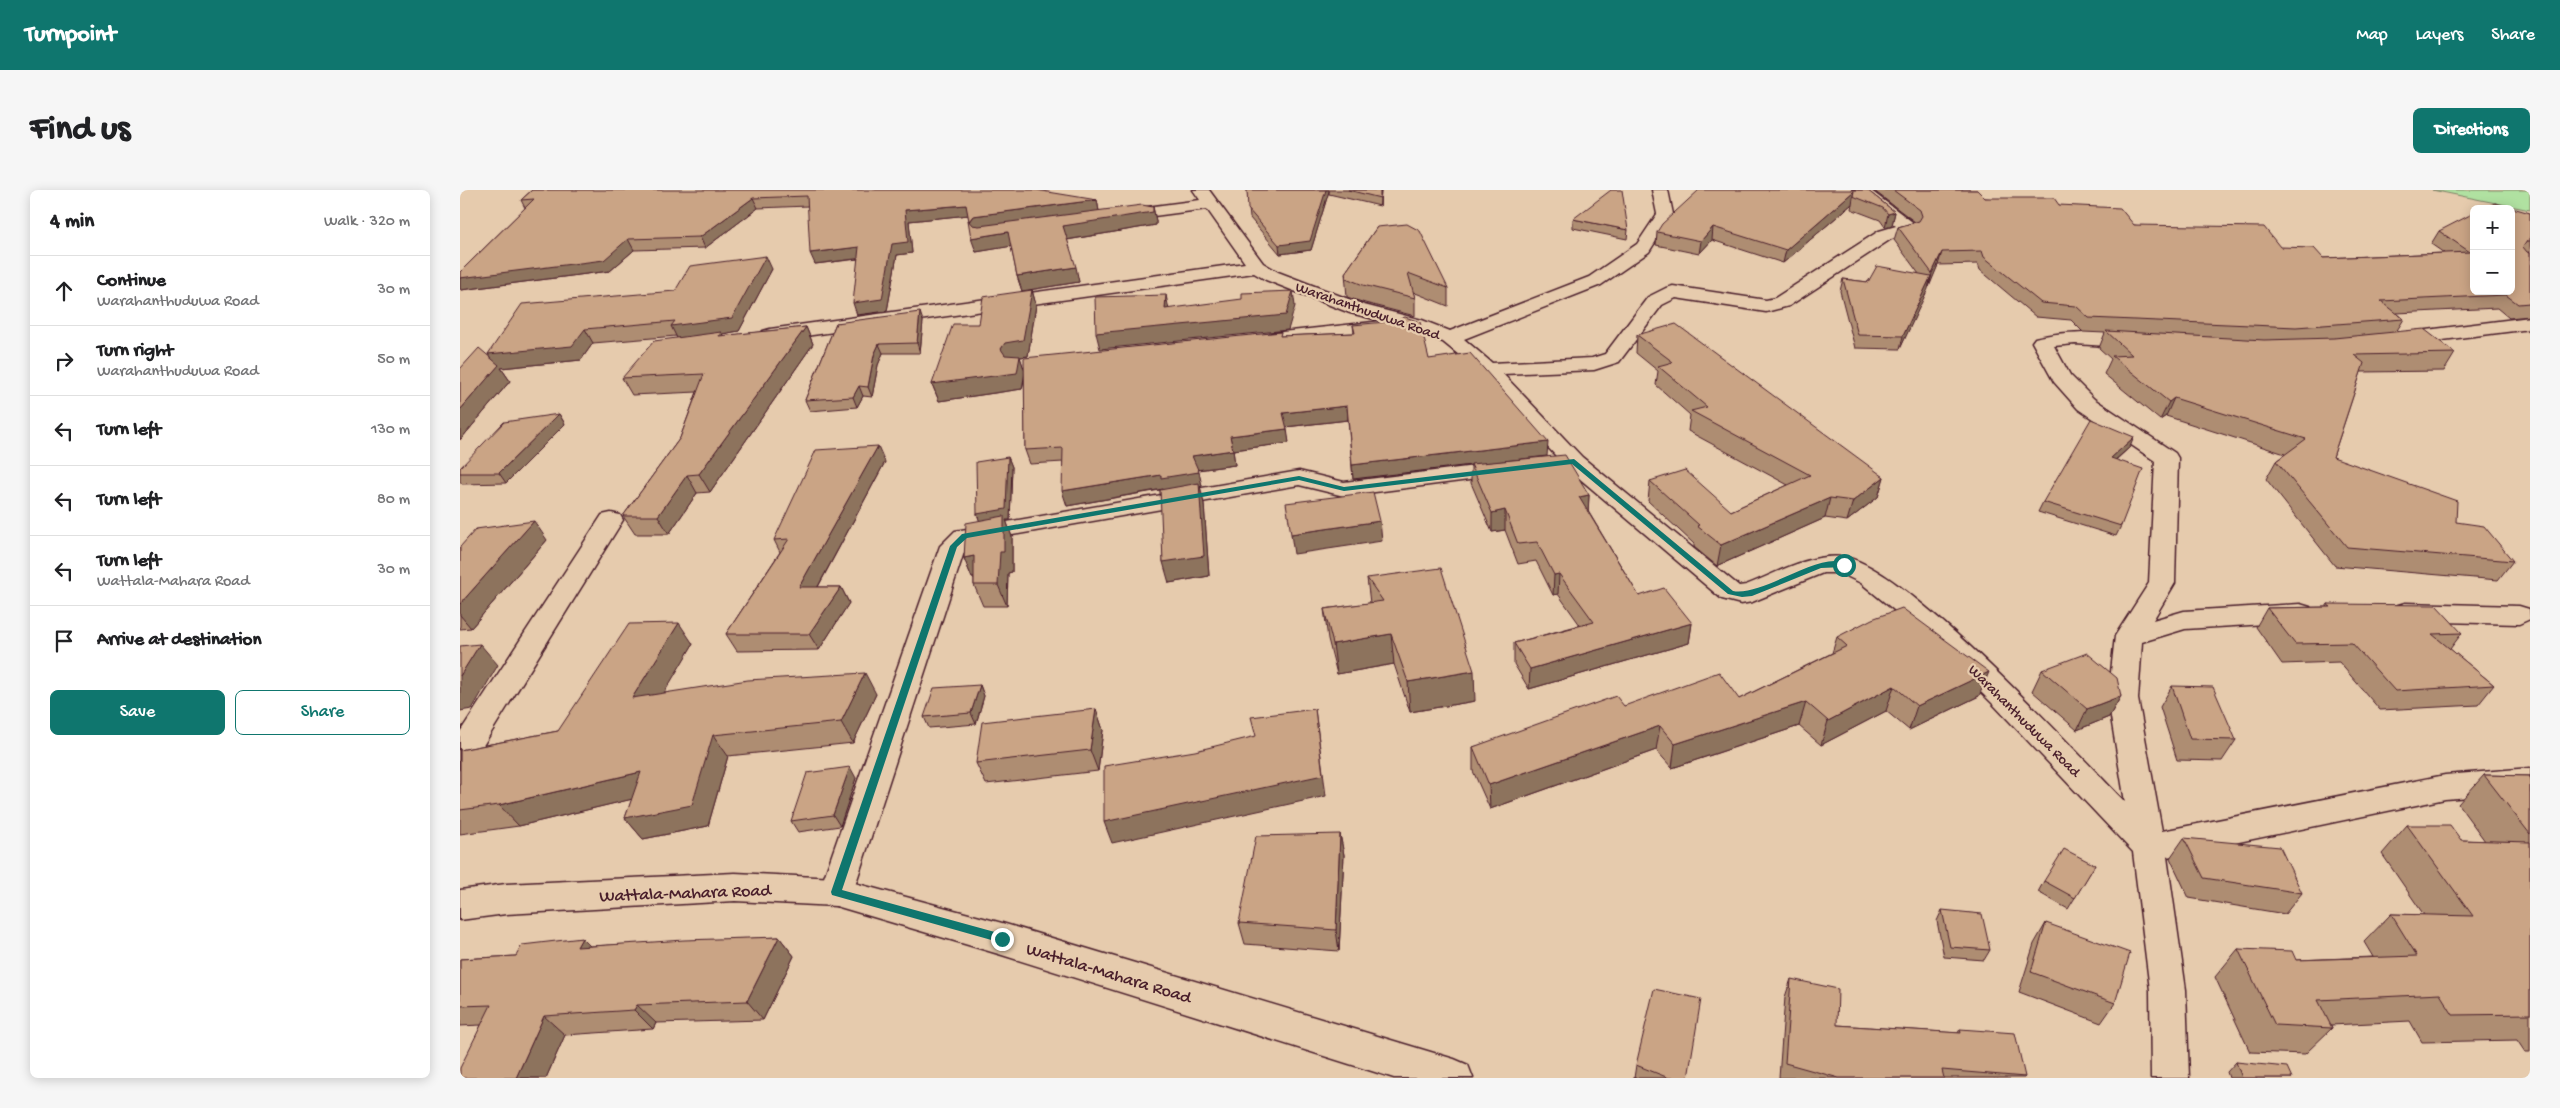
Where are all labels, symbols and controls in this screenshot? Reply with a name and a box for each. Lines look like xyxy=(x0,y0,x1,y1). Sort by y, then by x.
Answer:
text: Turnpoint xyxy=(25,21,116,50)
text: Map xyxy=(2356,25,2388,46)
text: Layers xyxy=(2416,25,2463,46)
text: Share xyxy=(2491,25,2535,46)
button: Directions xyxy=(2413,108,2530,153)
text: Find us xyxy=(30,110,130,151)
map controls xyxy=(2470,205,2515,295)
button: + xyxy=(2470,205,2515,250)
text: 4 min xyxy=(50,210,94,235)
text: Walk · 320 m xyxy=(324,213,410,232)
button: − xyxy=(2470,250,2515,295)
text: Continue xyxy=(97,270,166,293)
icon: ahead xyxy=(50,277,78,305)
street label: Warahanthuduwa Road xyxy=(1293,279,1443,345)
text: 30 m xyxy=(377,281,410,300)
text: Warahanthuduwa Road xyxy=(97,293,259,312)
text: Turn right xyxy=(97,340,173,363)
icon: right xyxy=(50,347,78,375)
text: 50 m xyxy=(377,351,410,370)
text: Warahanthuduwa Road xyxy=(97,363,259,382)
icon: left xyxy=(50,417,78,445)
text: Turn left xyxy=(97,419,161,442)
text: 130 m xyxy=(371,421,410,440)
icon: left xyxy=(50,487,78,515)
text: Turn left xyxy=(97,489,161,512)
text: 80 m xyxy=(377,491,410,510)
text: Turn left xyxy=(97,550,161,573)
route start xyxy=(1833,554,1856,577)
icon: left xyxy=(50,557,78,585)
text: 30 m xyxy=(377,561,410,580)
text: Wattala-Mahara Road xyxy=(97,573,250,592)
icon: arrive xyxy=(50,627,78,655)
text: Arrive at destination xyxy=(97,629,261,652)
street label: Warahanthuduwa Road xyxy=(1964,661,2084,782)
button: Save xyxy=(50,690,225,735)
button: Share xyxy=(235,690,410,735)
street label: Wattala-Mahara Road xyxy=(599,881,773,908)
route end xyxy=(991,928,1014,951)
street label: Wattala-Mahara Road xyxy=(1023,939,1195,1010)

